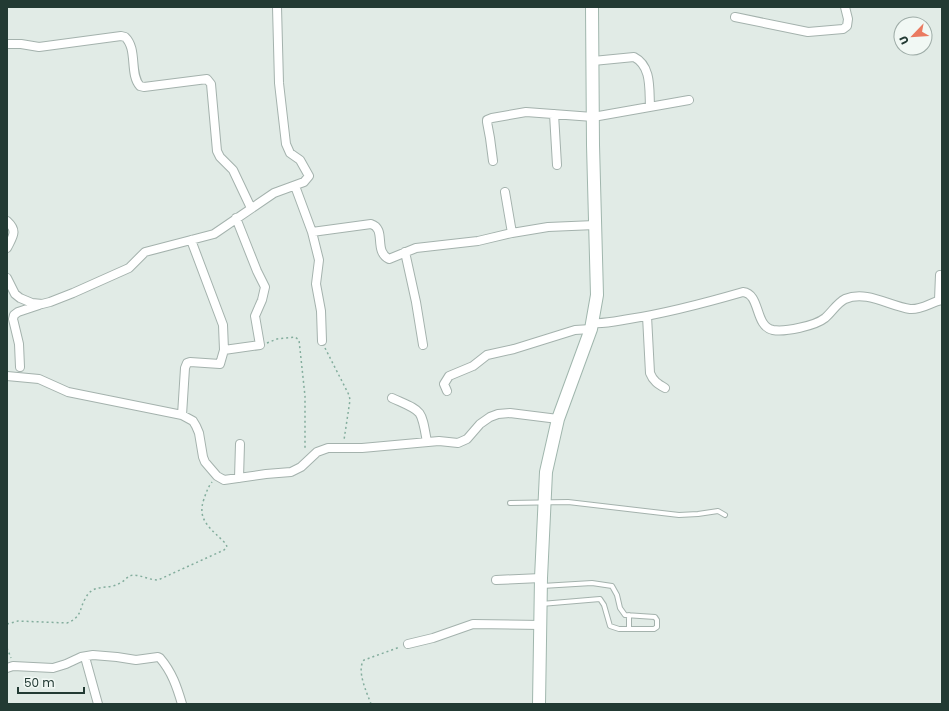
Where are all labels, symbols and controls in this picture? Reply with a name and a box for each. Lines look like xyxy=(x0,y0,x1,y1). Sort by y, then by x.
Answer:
north arrow xyxy=(893,16,933,56)
text: U xyxy=(895,33,913,47)
scale bar xyxy=(18,669,84,695)
text: 50 m xyxy=(24,674,55,691)

